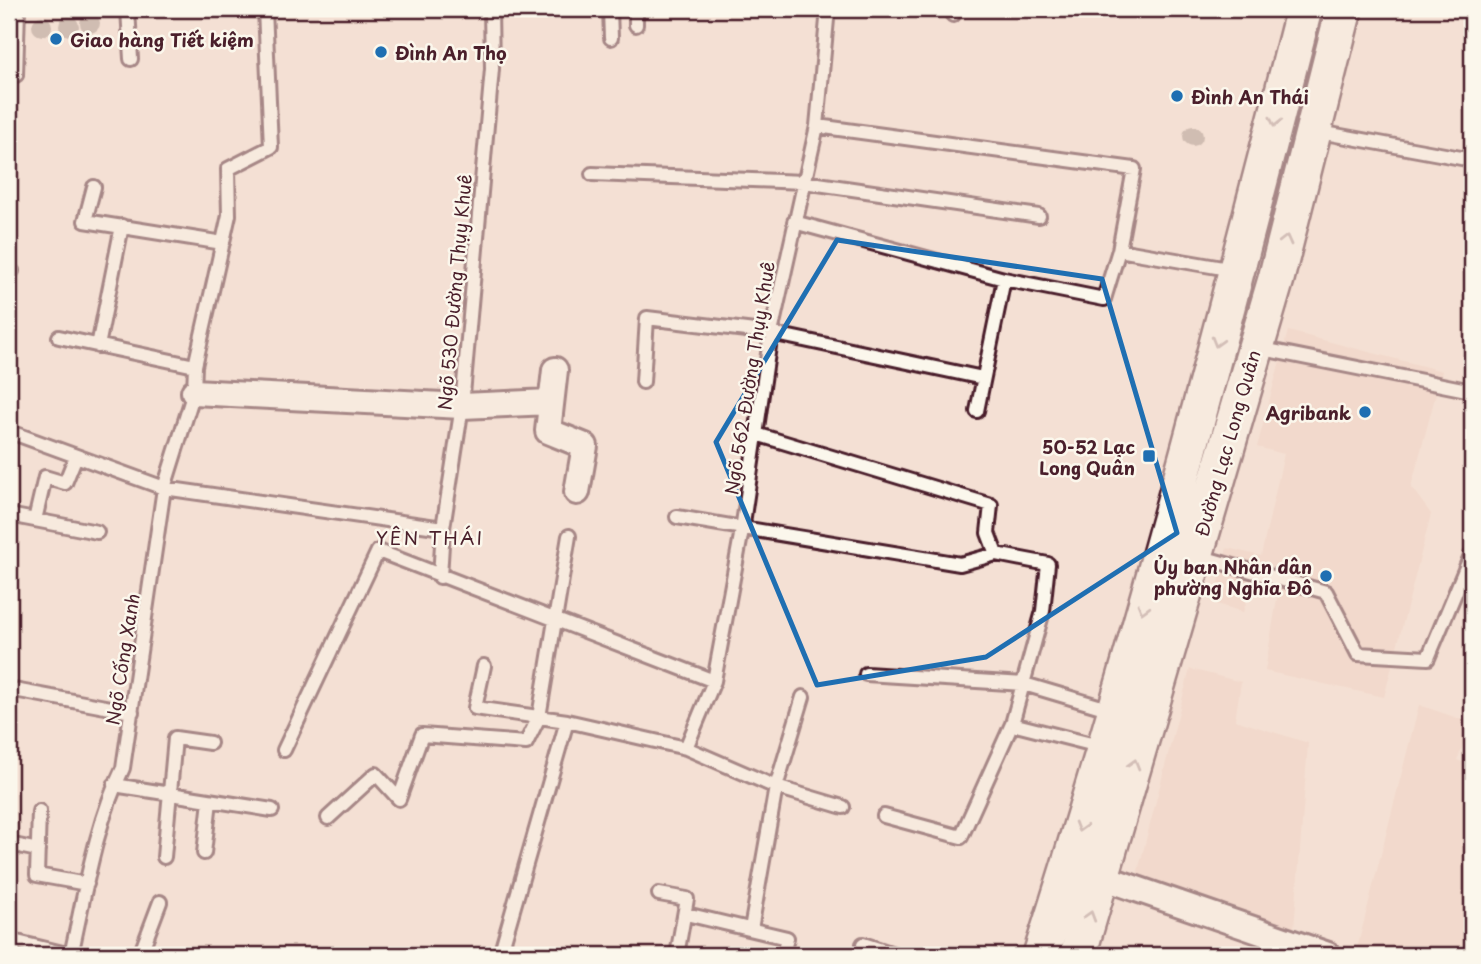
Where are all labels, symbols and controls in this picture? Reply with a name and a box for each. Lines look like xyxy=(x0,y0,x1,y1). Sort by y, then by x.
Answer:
place label: Giao hàng Tiết kiệm xyxy=(70,26,254,53)
marker: Giao hàng Tiết kiệm xyxy=(48,31,64,47)
place label: Đình An Thọ xyxy=(395,39,507,66)
marker: Đình An Thọ xyxy=(373,44,389,60)
place label: Đình An Thái xyxy=(1191,83,1309,110)
marker: Đình An Thái xyxy=(1169,88,1185,104)
one-way arrow xyxy=(1269,116,1283,128)
street label: Ngõ 530 Đường Thụy Khuê xyxy=(430,173,478,411)
one-way arrow xyxy=(1278,234,1292,246)
street label: Ngõ 562 Đường Thụy Khuê xyxy=(717,259,781,497)
one-way arrow xyxy=(1211,336,1226,348)
street label: Đường Lạc Long Quân xyxy=(1187,347,1267,539)
place label: Agribank xyxy=(1266,399,1351,426)
marker: Agribank xyxy=(1357,404,1373,420)
place label: 50-52 Lạc Long Quân xyxy=(1039,433,1135,481)
marker: 50-52 Lạc Long Quân xyxy=(1141,448,1157,464)
district label: YÊN THÁI xyxy=(376,523,484,551)
place label: Ủy ban Nhân dân phường Nghĩa Đô xyxy=(1153,553,1312,601)
marker: Ủy ban Nhân dân phường Nghĩa Đô xyxy=(1318,568,1334,584)
street label: Ngõ Cống Xanh xyxy=(98,591,146,727)
one-way arrow xyxy=(1137,603,1152,615)
one-way arrow xyxy=(1126,759,1141,771)
one-way arrow xyxy=(1074,821,1089,833)
one-way arrow xyxy=(1082,911,1097,923)

